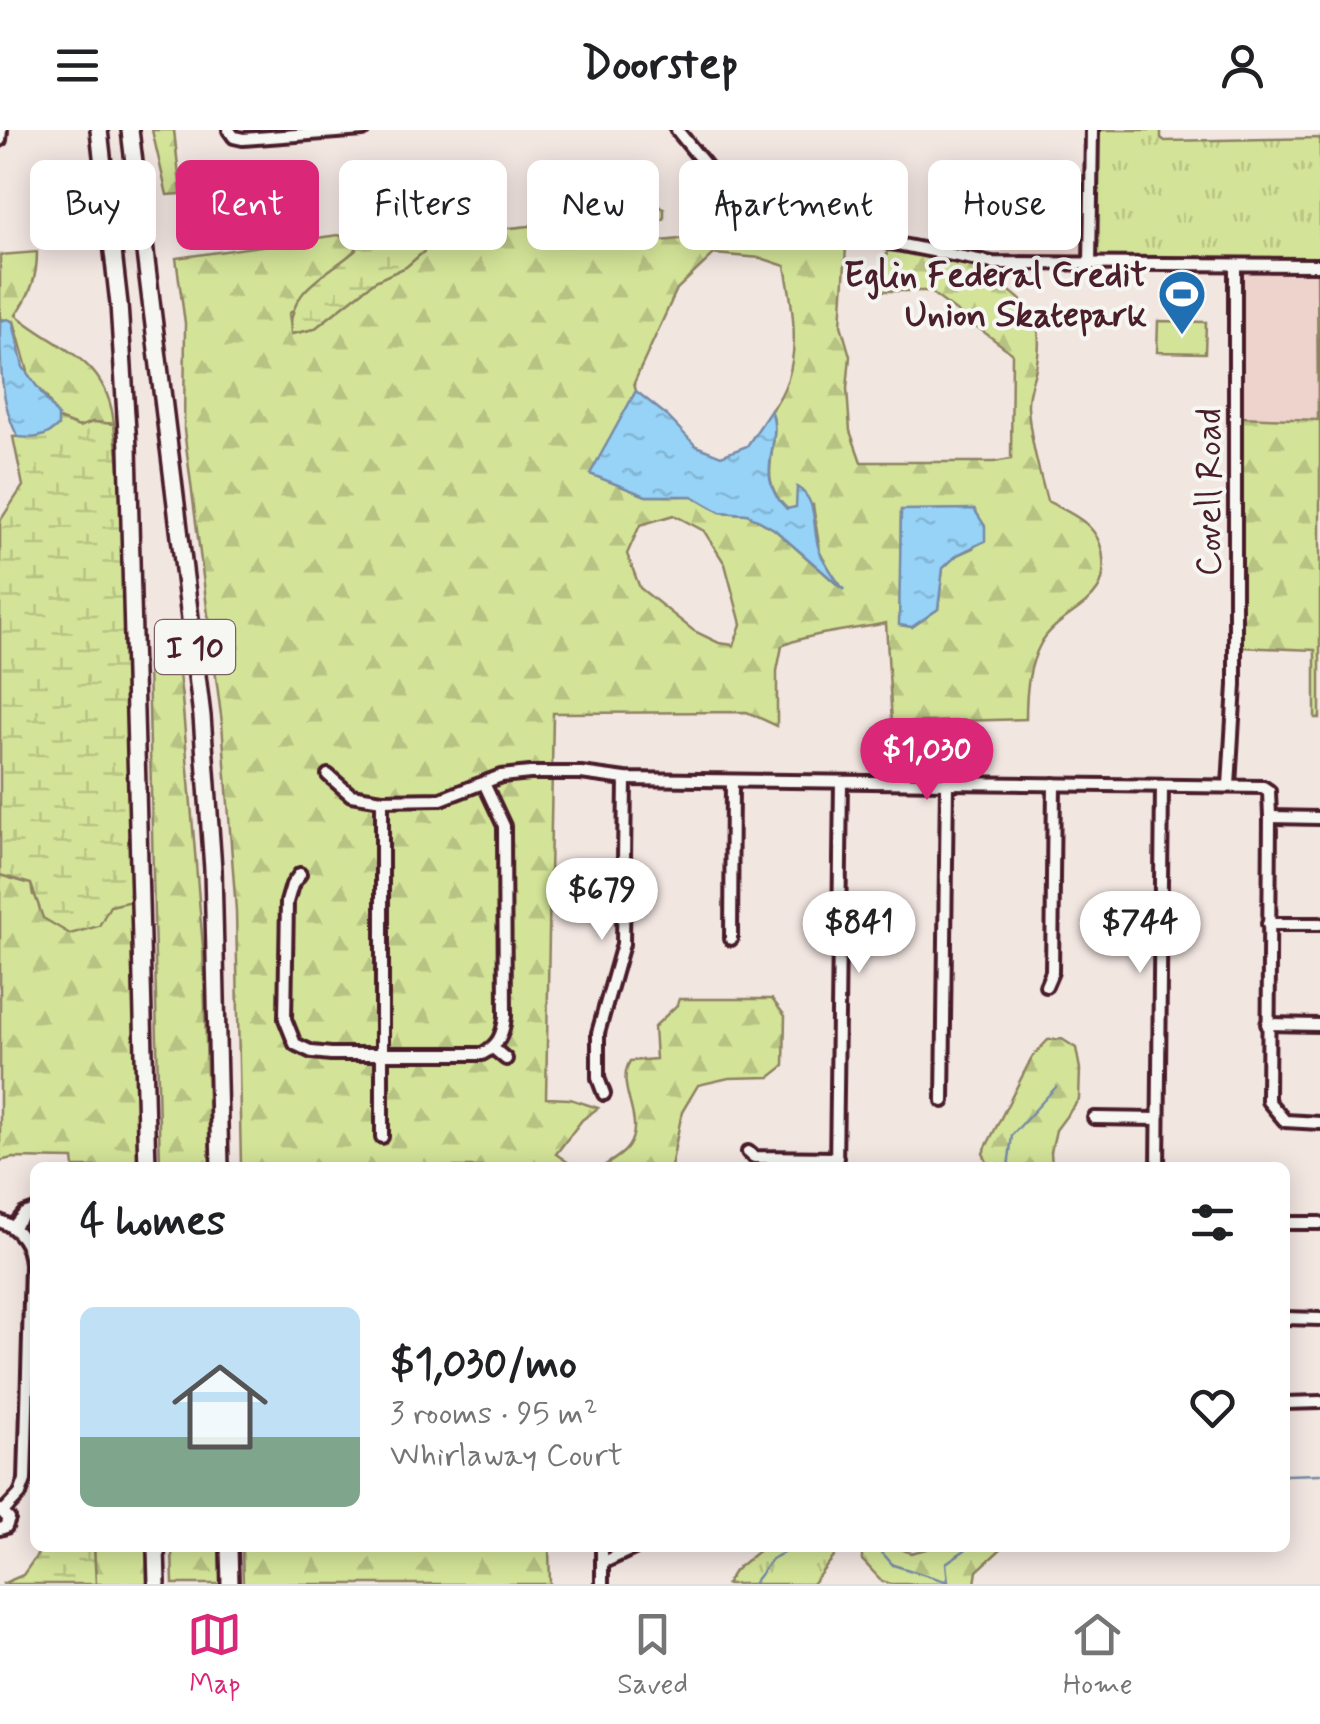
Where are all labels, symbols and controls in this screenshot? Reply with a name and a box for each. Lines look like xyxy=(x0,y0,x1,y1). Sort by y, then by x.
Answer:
text: Doorstep xyxy=(581,36,739,95)
icon: menu xyxy=(50,38,105,93)
icon: person xyxy=(1215,38,1270,93)
chip: Buy xyxy=(30,160,156,250)
chip: Rent xyxy=(176,160,319,250)
chip: Filters xyxy=(339,160,507,250)
chip: New xyxy=(527,160,659,250)
chip: Apartment xyxy=(679,160,908,250)
chip: House xyxy=(928,160,1081,250)
place label: Eglin Federal Credit Union Skatepark xyxy=(844,253,1147,339)
sports icon: Eglin Federal Credit Union Skatepark xyxy=(1156,268,1208,336)
street label: Covell Road xyxy=(1187,408,1233,576)
road number: I 10 xyxy=(155,620,235,674)
pin: $1,030 xyxy=(846,718,1008,803)
text: $1,030 xyxy=(882,729,972,771)
pin: $679 xyxy=(543,858,661,943)
text: $679 xyxy=(568,869,636,911)
pin: $841 xyxy=(800,891,918,976)
pin: $744 xyxy=(1081,891,1199,976)
text: $841 xyxy=(825,902,893,944)
text: $744 xyxy=(1102,902,1178,944)
text: 4 homes xyxy=(80,1195,226,1250)
icon: filters xyxy=(1185,1195,1240,1250)
text: $1,030/mo xyxy=(390,1338,577,1393)
icon: home xyxy=(160,1347,280,1467)
icon: heart xyxy=(1185,1380,1240,1435)
text: 3 rooms · 95 m² xyxy=(390,1393,598,1435)
text: Whirlaway Court xyxy=(390,1435,623,1477)
tab: Map xyxy=(187,1607,242,1704)
tab: Saved xyxy=(617,1607,688,1704)
tab: Home xyxy=(1063,1607,1133,1704)

